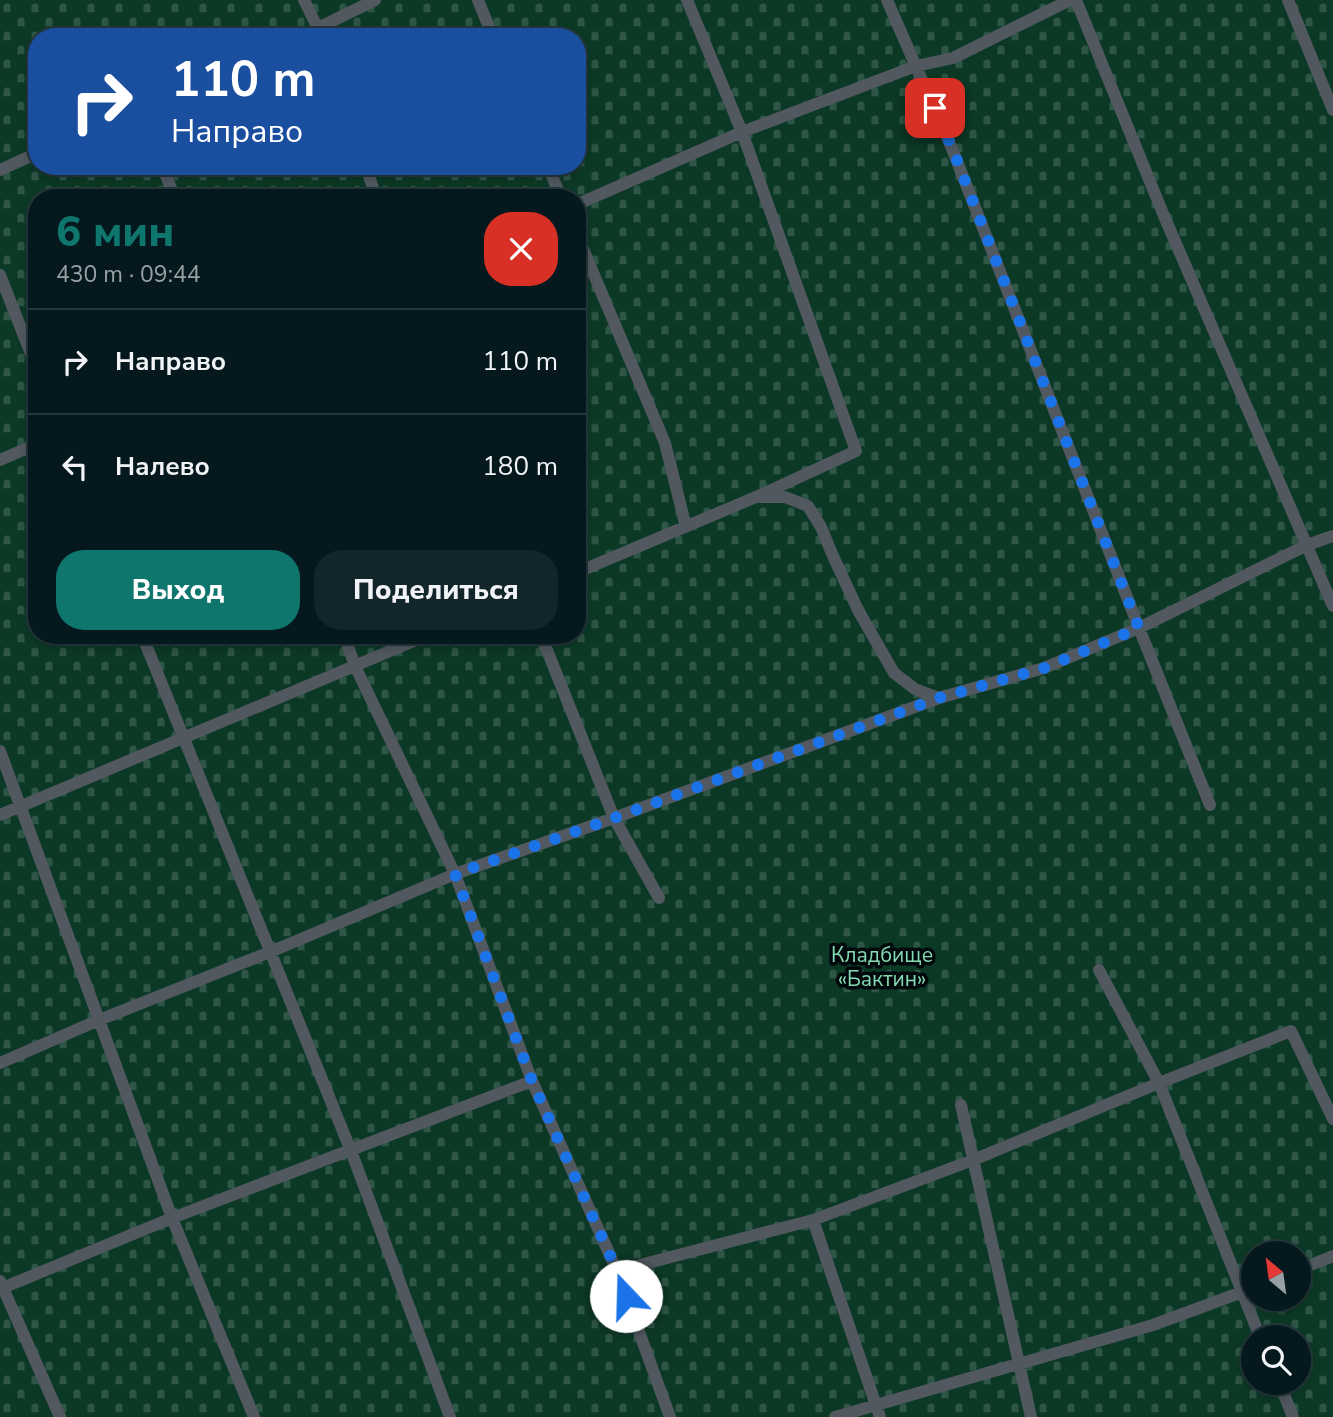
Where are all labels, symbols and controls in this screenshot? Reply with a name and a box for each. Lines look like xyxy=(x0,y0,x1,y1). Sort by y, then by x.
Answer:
text: 110 m xyxy=(171,46,315,113)
icon: right xyxy=(56,56,147,147)
pin xyxy=(905,78,965,138)
icon: arrive xyxy=(916,89,954,127)
text: Направо xyxy=(171,110,303,153)
text: 6 мин xyxy=(56,204,174,261)
button: close xyxy=(484,212,558,286)
text: 430 m · 09:44 xyxy=(56,259,201,290)
icon: right xyxy=(56,343,94,381)
text: Направо xyxy=(115,344,226,379)
text: 110 m xyxy=(482,344,558,379)
icon: left xyxy=(56,448,94,486)
text: Налево xyxy=(115,449,210,484)
text: 180 m xyxy=(482,449,558,484)
button: Выход xyxy=(56,550,300,630)
button: Поделиться xyxy=(314,550,558,630)
park label: Кладбище «Бактин» xyxy=(831,941,933,993)
north arrow xyxy=(1241,1241,1311,1311)
map controls xyxy=(1241,1241,1311,1395)
position arrow xyxy=(589,1259,663,1333)
button: search xyxy=(1241,1325,1311,1395)

